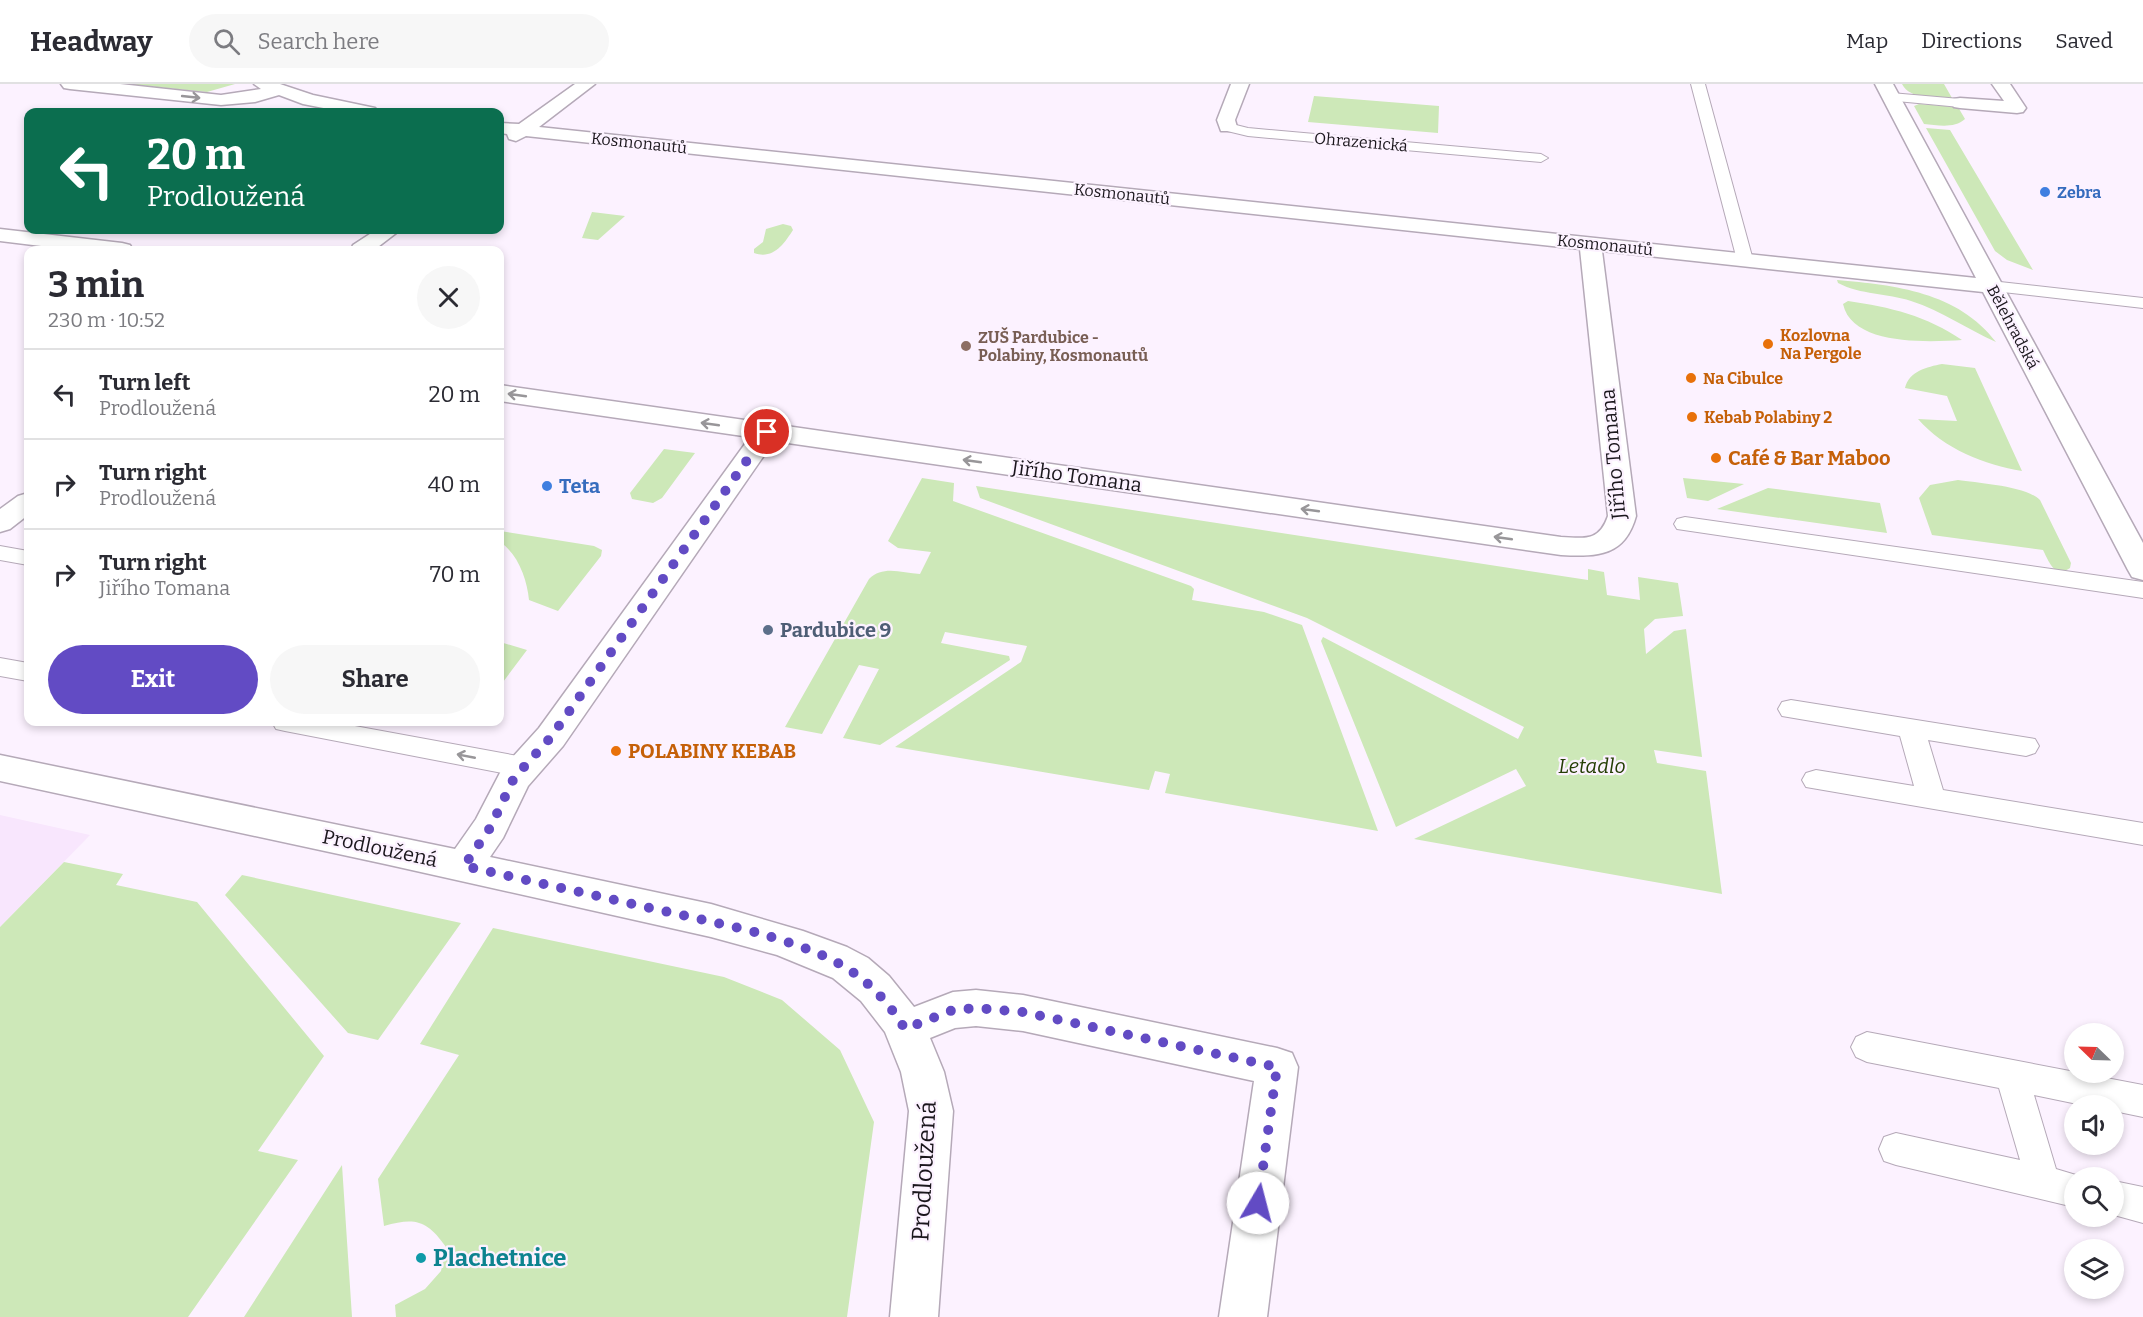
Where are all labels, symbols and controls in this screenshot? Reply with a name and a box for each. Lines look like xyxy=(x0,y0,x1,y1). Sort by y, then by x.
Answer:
search box xyxy=(189,14,609,68)
text: Headway xyxy=(30,25,153,58)
icon: search xyxy=(210,25,243,58)
text: Search here xyxy=(258,28,380,55)
text: Map xyxy=(1846,28,1888,54)
text: Directions xyxy=(1921,28,2022,54)
text: Saved xyxy=(2055,28,2113,54)
one-way arrow xyxy=(180,92,200,103)
street label: Ohrazenická xyxy=(1313,128,1409,156)
street label: Kosmonautů xyxy=(590,129,688,157)
text: 20 m xyxy=(147,130,245,180)
icon: left xyxy=(48,132,126,210)
street label: Kosmonautů xyxy=(1073,180,1171,208)
text: Prodloužená xyxy=(147,181,305,213)
place label: Zebra xyxy=(2057,183,2101,202)
marker: Zebra xyxy=(2038,185,2052,199)
street label: Kosmonautů xyxy=(1556,231,1654,259)
text: 3 min xyxy=(48,263,144,307)
button: close xyxy=(417,266,480,329)
street label: Bělehradská xyxy=(1983,282,2043,372)
text: 230 m · 10:52 xyxy=(48,308,165,332)
place label: Kozlovna Na Pergole xyxy=(1780,326,1862,363)
place label: ZUŠ Pardubice - Polabiny, Kosmonautů xyxy=(978,327,1148,365)
marker: Kozlovna Na Pergole xyxy=(1761,337,1775,351)
marker: ZUŠ Pardubice - Polabiny, Kosmonautů xyxy=(959,339,973,353)
text: Turn left xyxy=(99,369,191,396)
place label: Na Cibulce xyxy=(1703,369,1783,388)
marker: Na Cibulce xyxy=(1684,371,1698,385)
icon: left xyxy=(48,378,81,411)
text: 20 m xyxy=(429,381,480,408)
street label: Jiřího Tomana xyxy=(1595,388,1631,521)
one-way arrow xyxy=(507,390,527,401)
text: Prodloužená xyxy=(99,396,216,420)
pin xyxy=(741,406,792,457)
place label: Kebab Polabiny 2 xyxy=(1704,408,1832,427)
marker: Kebab Polabiny 2 xyxy=(1685,410,1699,424)
icon: arrive xyxy=(750,415,783,448)
one-way arrow xyxy=(700,418,720,429)
place label: Café & Bar Maboo xyxy=(1728,446,1891,470)
marker: Café & Bar Maboo xyxy=(1709,451,1723,465)
street label: Jiřího Tomana xyxy=(1009,455,1144,497)
one-way arrow xyxy=(962,456,982,467)
text: Turn right xyxy=(99,459,207,486)
icon: right xyxy=(48,468,81,501)
text: 40 m xyxy=(428,471,480,498)
place label: Teta xyxy=(559,474,600,498)
marker: Teta xyxy=(540,479,554,493)
text: Prodloužená xyxy=(99,486,216,510)
one-way arrow xyxy=(1301,504,1321,515)
one-way arrow xyxy=(1494,532,1514,543)
text: Turn right xyxy=(99,549,207,576)
icon: right xyxy=(48,558,81,591)
text: 70 m xyxy=(430,561,480,588)
text: Jiřího Tomana xyxy=(99,576,230,600)
place label: Pardubice 9 xyxy=(780,618,892,642)
marker: Pardubice 9 xyxy=(761,623,775,637)
button: Exit xyxy=(48,645,258,714)
button: Share xyxy=(270,645,480,714)
place label: POLABINY KEBAB xyxy=(628,739,796,763)
marker: POLABINY KEBAB xyxy=(609,744,623,758)
one-way arrow xyxy=(456,750,476,761)
park label: Letadlo xyxy=(1558,754,1626,778)
street label: Prodloužená xyxy=(320,824,440,872)
north arrow xyxy=(2064,1023,2124,1083)
map controls xyxy=(2064,1023,2124,1299)
button: sound xyxy=(2064,1095,2124,1155)
street label: Prodloužená xyxy=(906,1100,942,1242)
button: search xyxy=(2064,1167,2124,1227)
position arrow xyxy=(1226,1171,1290,1235)
button: layers xyxy=(2064,1239,2124,1299)
place label: Plachetnice xyxy=(433,1244,567,1272)
marker: Plachetnice xyxy=(414,1251,428,1265)

